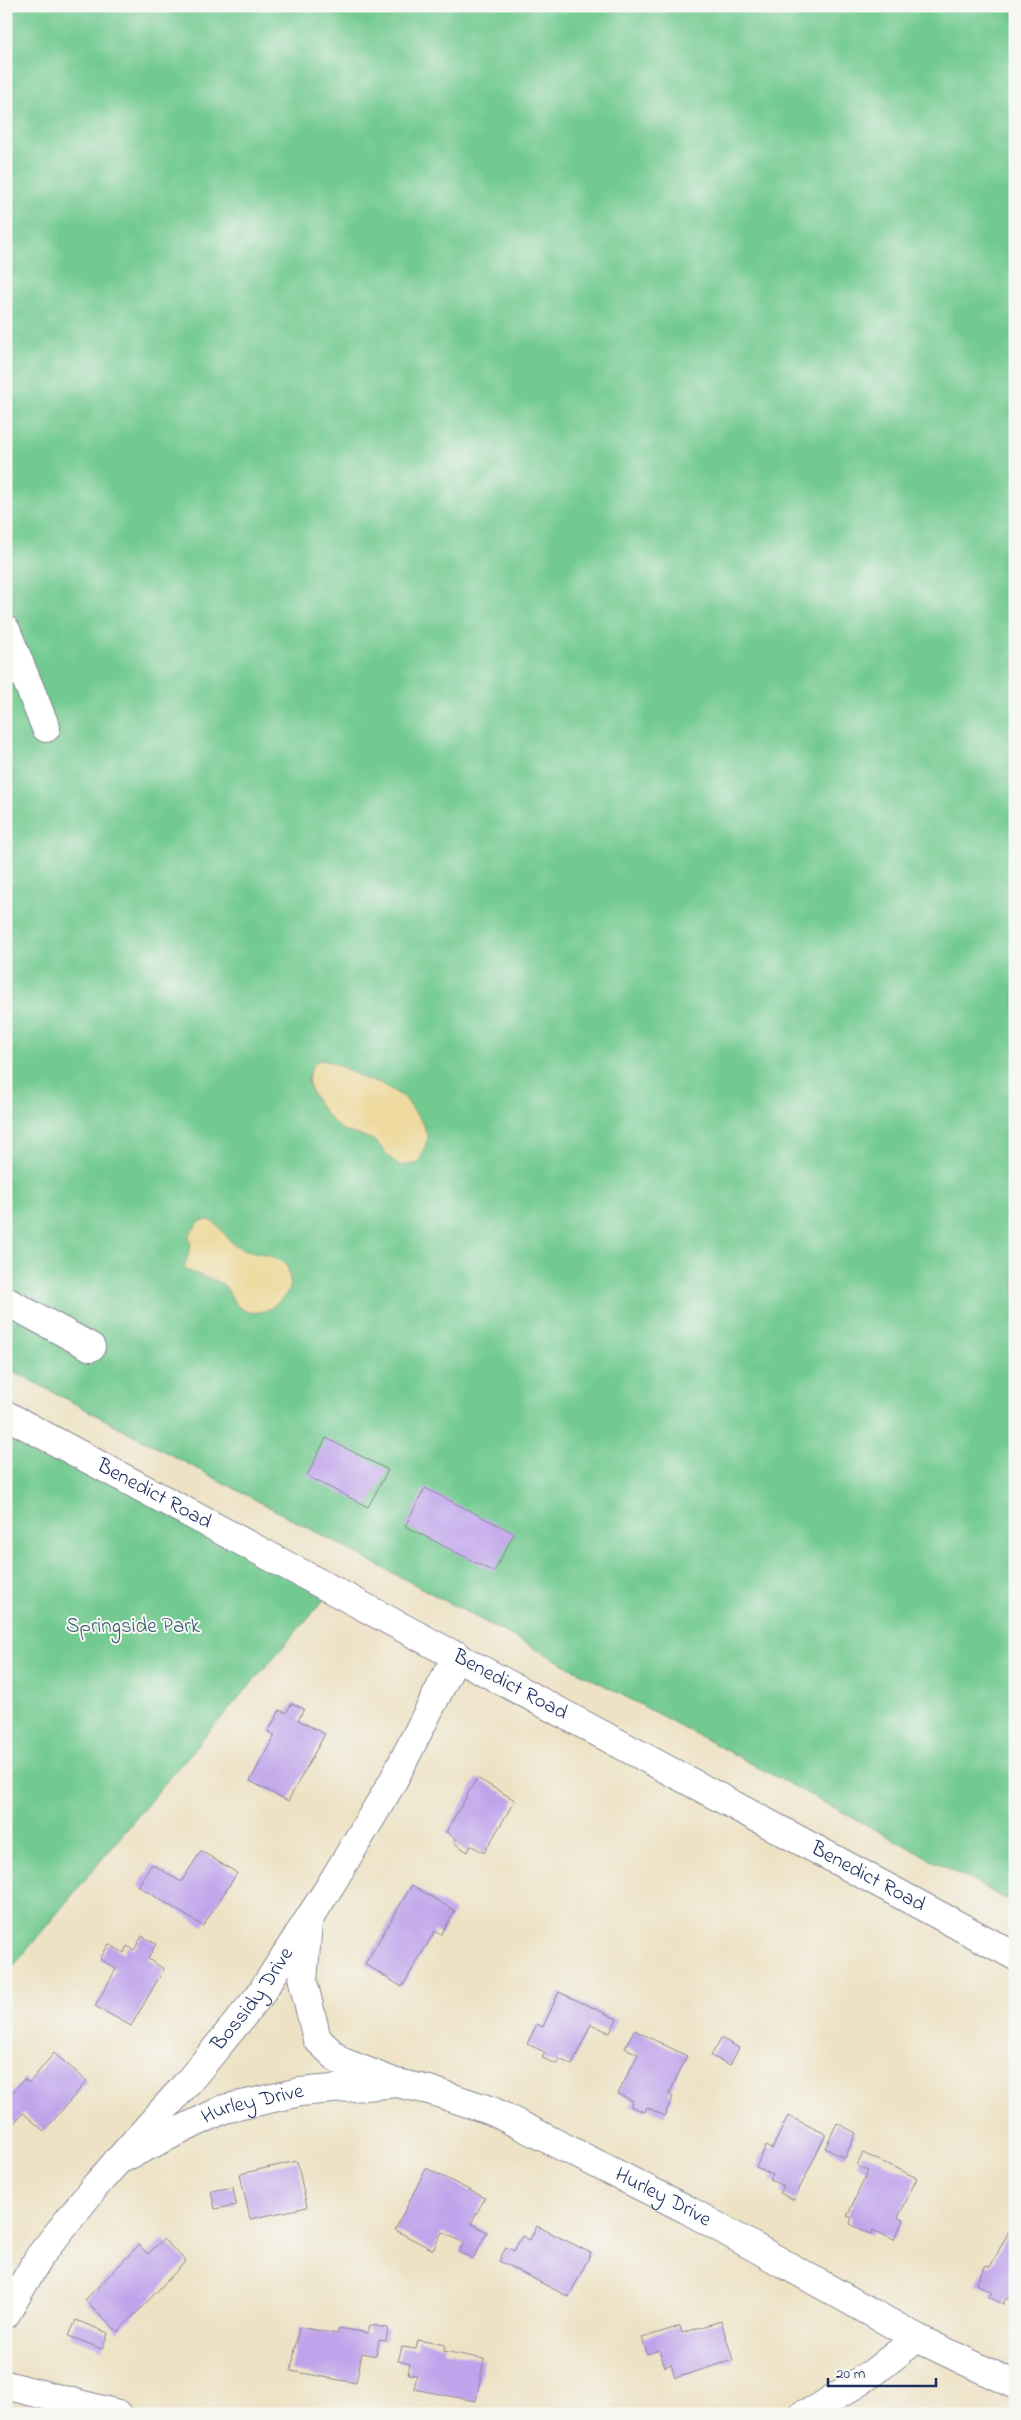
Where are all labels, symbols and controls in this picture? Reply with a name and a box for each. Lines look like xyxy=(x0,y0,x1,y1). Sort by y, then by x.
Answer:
street label: Benedict Road xyxy=(90,1451,217,1538)
park label: Springside Park xyxy=(66,1612,201,1644)
street label: Benedict Road xyxy=(446,1642,573,1728)
street label: Benedict Road xyxy=(804,1834,931,1920)
street label: Bossidy Drive xyxy=(204,1941,302,2059)
street label: Hurley Drive xyxy=(197,2076,307,2133)
street label: Hurley Drive xyxy=(610,2160,717,2235)
scale bar xyxy=(828,2355,936,2387)
text: 20 m xyxy=(836,2363,866,2385)

